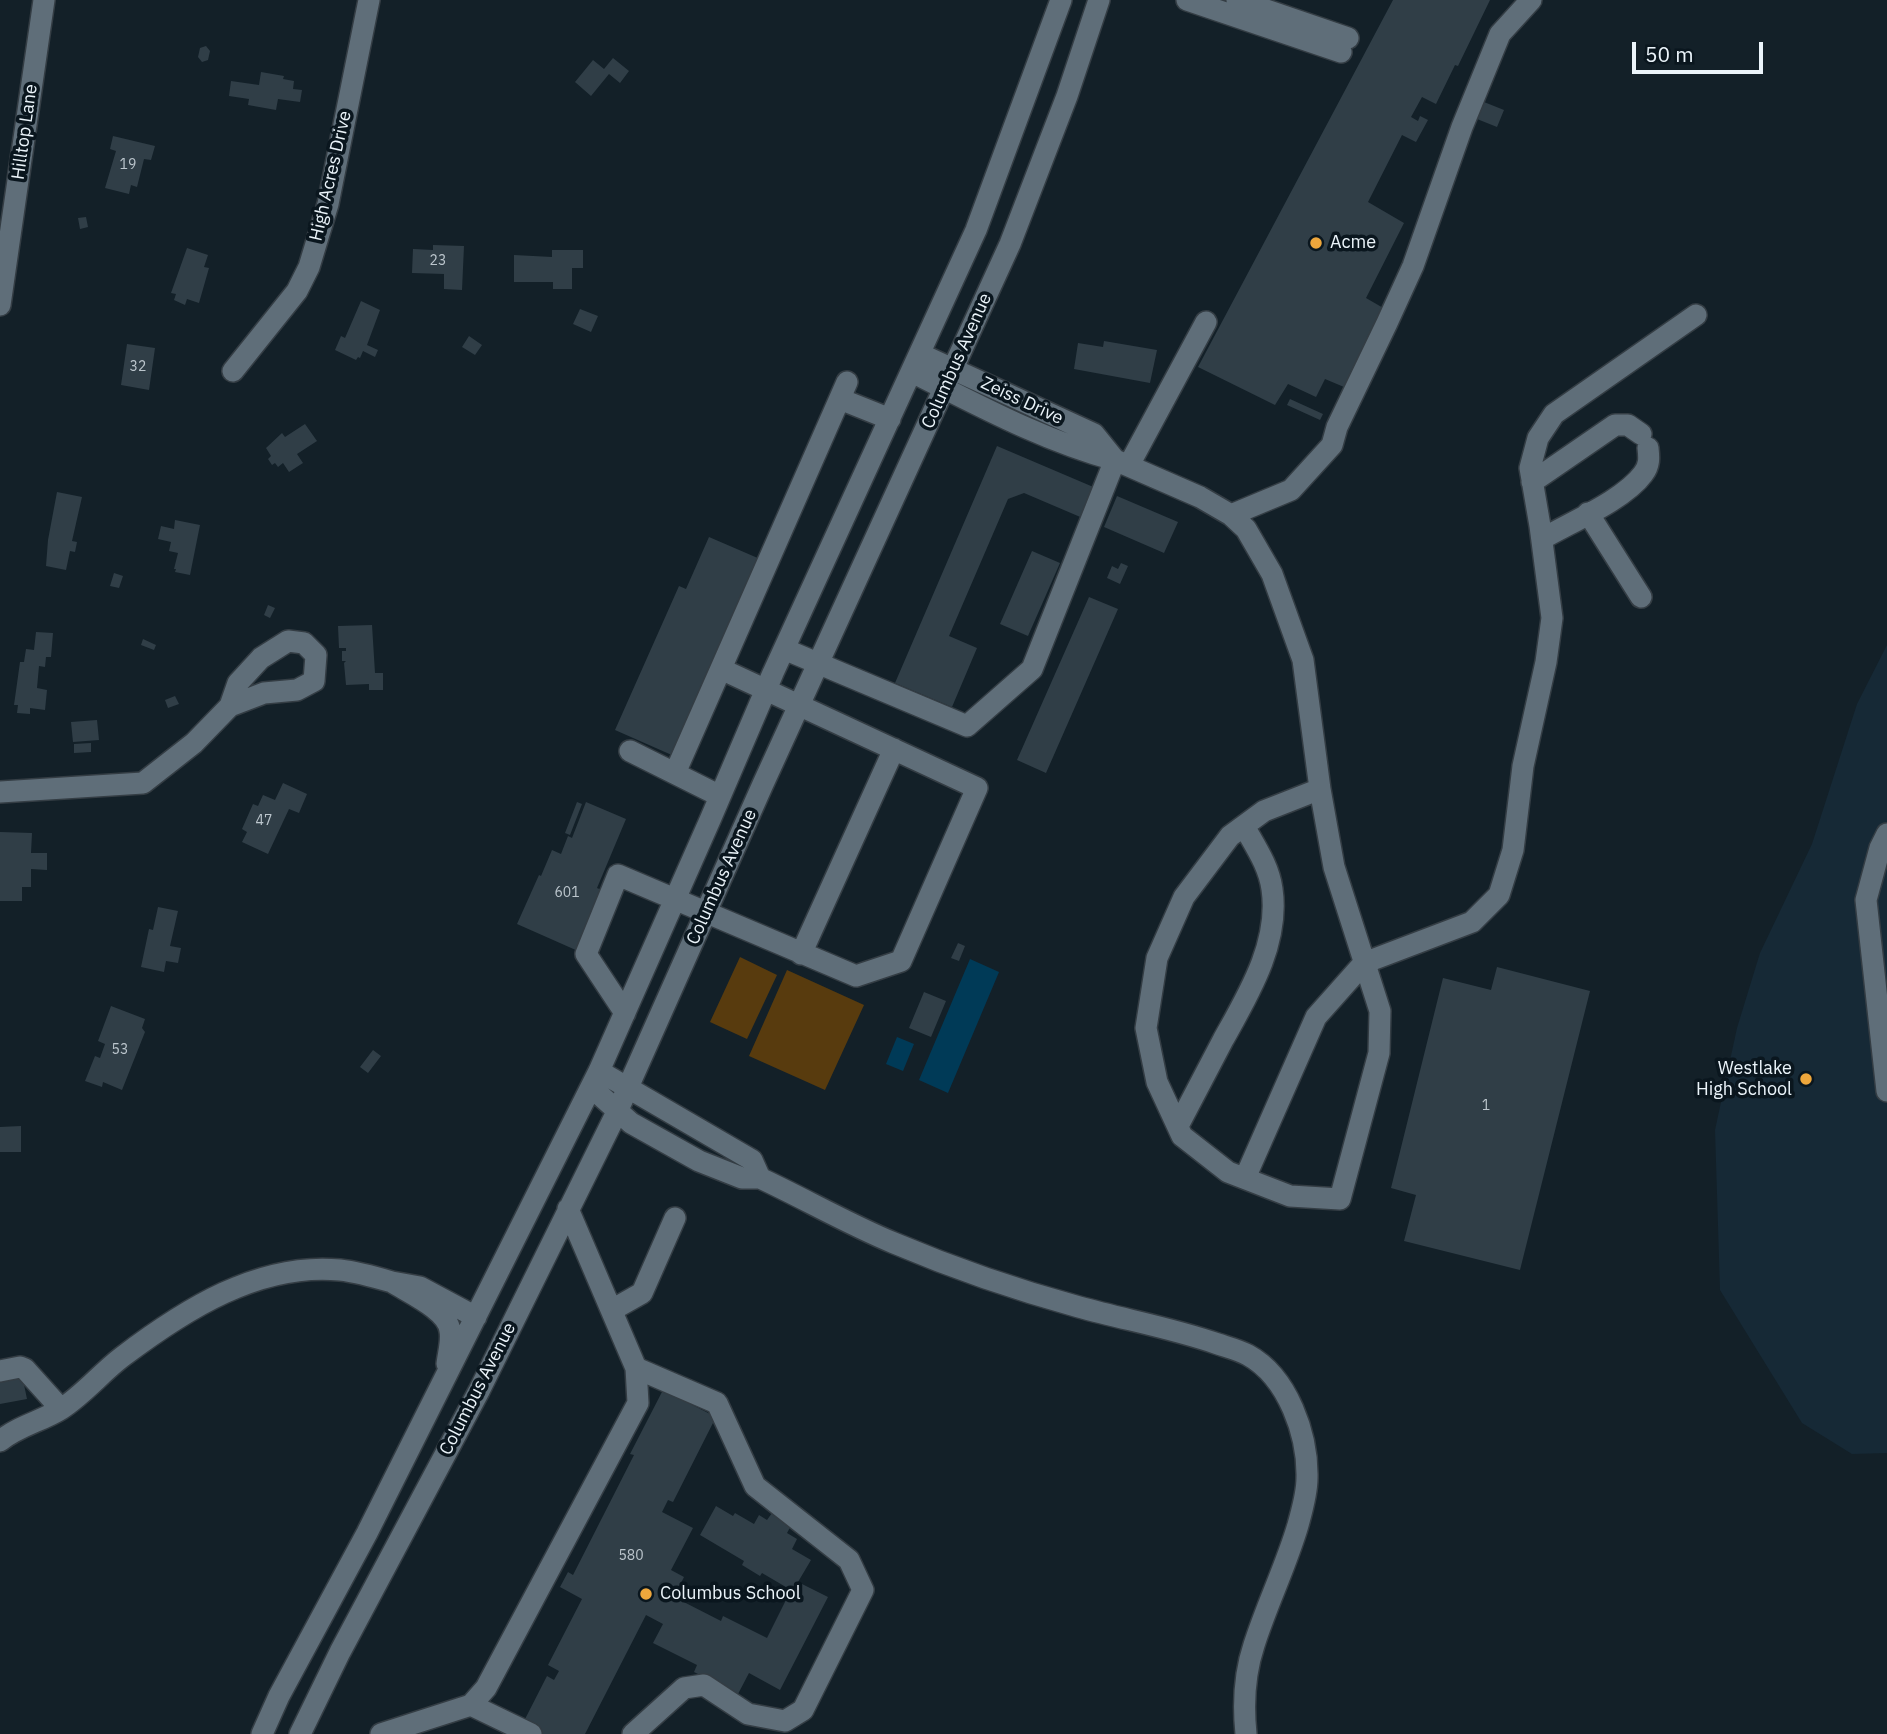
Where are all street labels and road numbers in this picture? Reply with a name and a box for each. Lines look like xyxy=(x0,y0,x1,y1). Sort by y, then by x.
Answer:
street label: Hilltop Lane xyxy=(8,83,42,181)
street label: High Acres Drive xyxy=(306,109,356,243)
street label: Columbus Avenue xyxy=(917,290,997,432)
street label: Zeiss Drive xyxy=(977,373,1067,429)
street label: Columbus Avenue xyxy=(682,806,762,948)
street label: Columbus Avenue xyxy=(435,1319,521,1459)

